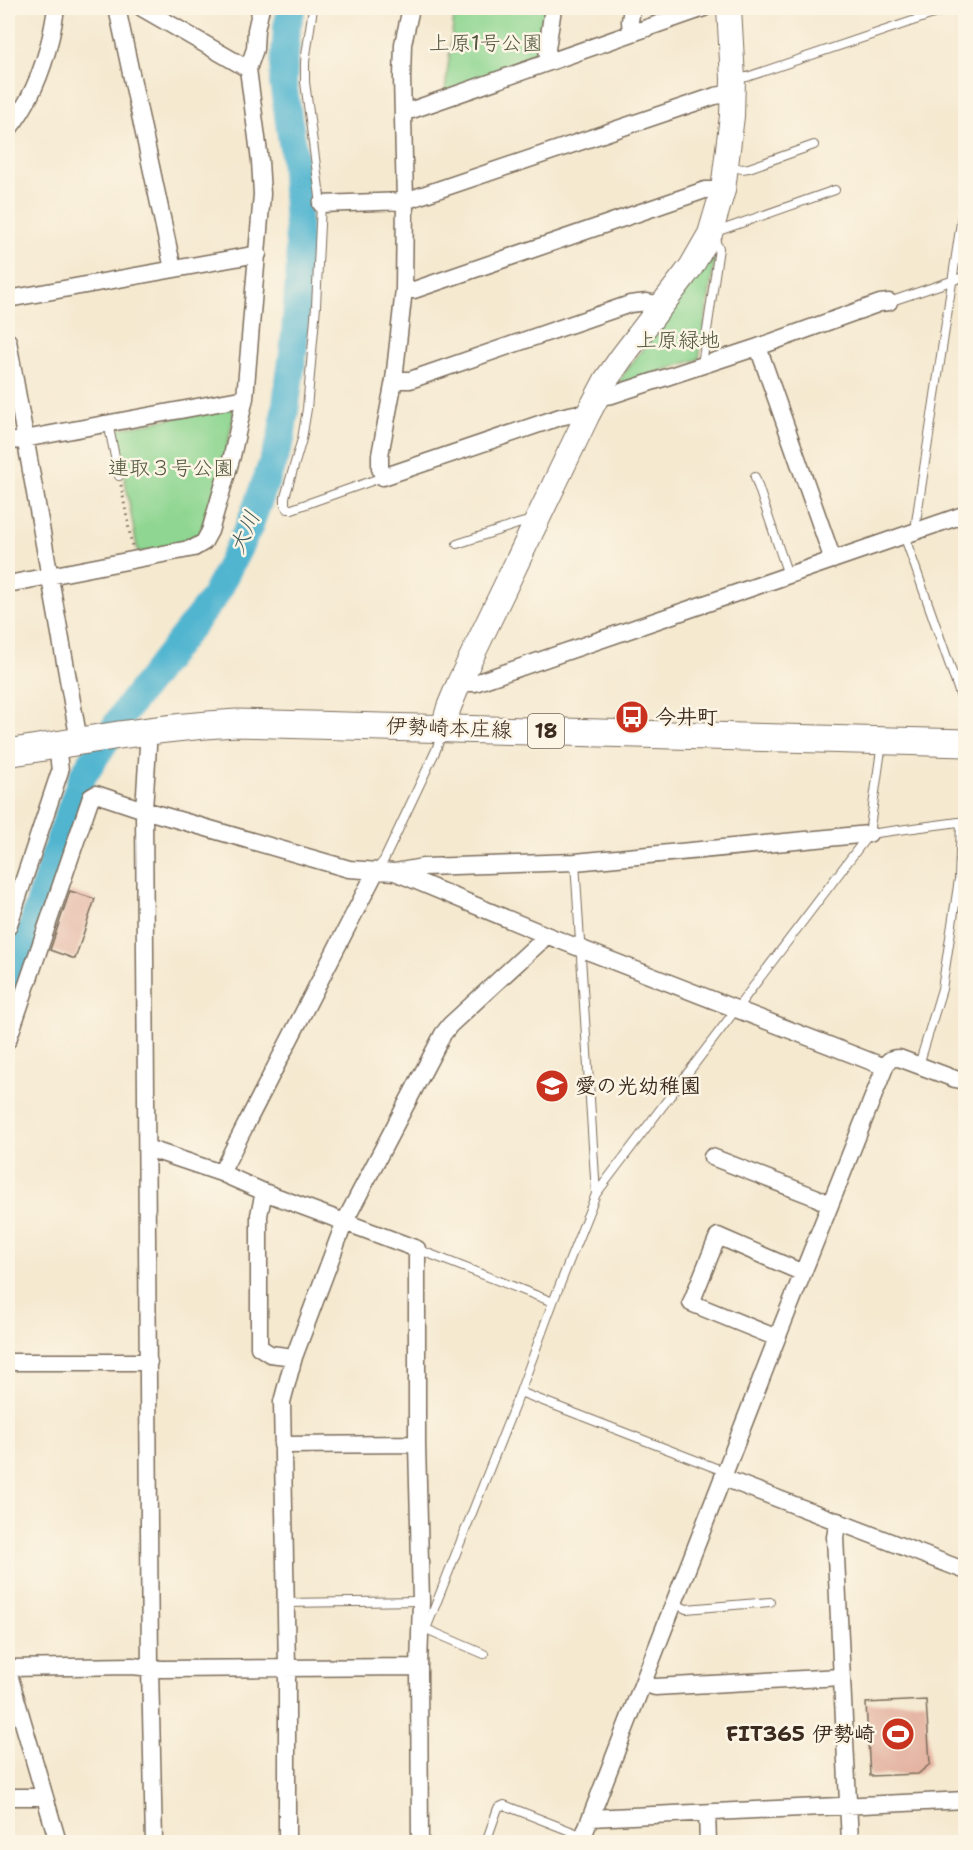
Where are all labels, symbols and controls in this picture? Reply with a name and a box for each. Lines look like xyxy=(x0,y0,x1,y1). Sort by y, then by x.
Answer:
park label: 上原1号公園 xyxy=(429,29,543,57)
park label: 上原緑地 xyxy=(636,326,720,354)
park label: 連取３号公園 xyxy=(108,454,234,482)
water label: 大川 xyxy=(222,506,267,558)
bus stop icon: 今井町 xyxy=(614,699,650,735)
place label: 今井町 xyxy=(655,703,718,731)
street label: 伊勢崎本庄線 xyxy=(386,712,512,744)
road number: 18 xyxy=(528,714,564,748)
school or university icon: 愛の光幼稚園 xyxy=(534,1068,570,1104)
place label: 愛の光幼稚園 xyxy=(575,1072,701,1100)
sports icon: FIT365 伊勢崎 xyxy=(880,1716,916,1752)
place label: FIT365 伊勢崎 xyxy=(726,1720,875,1748)

